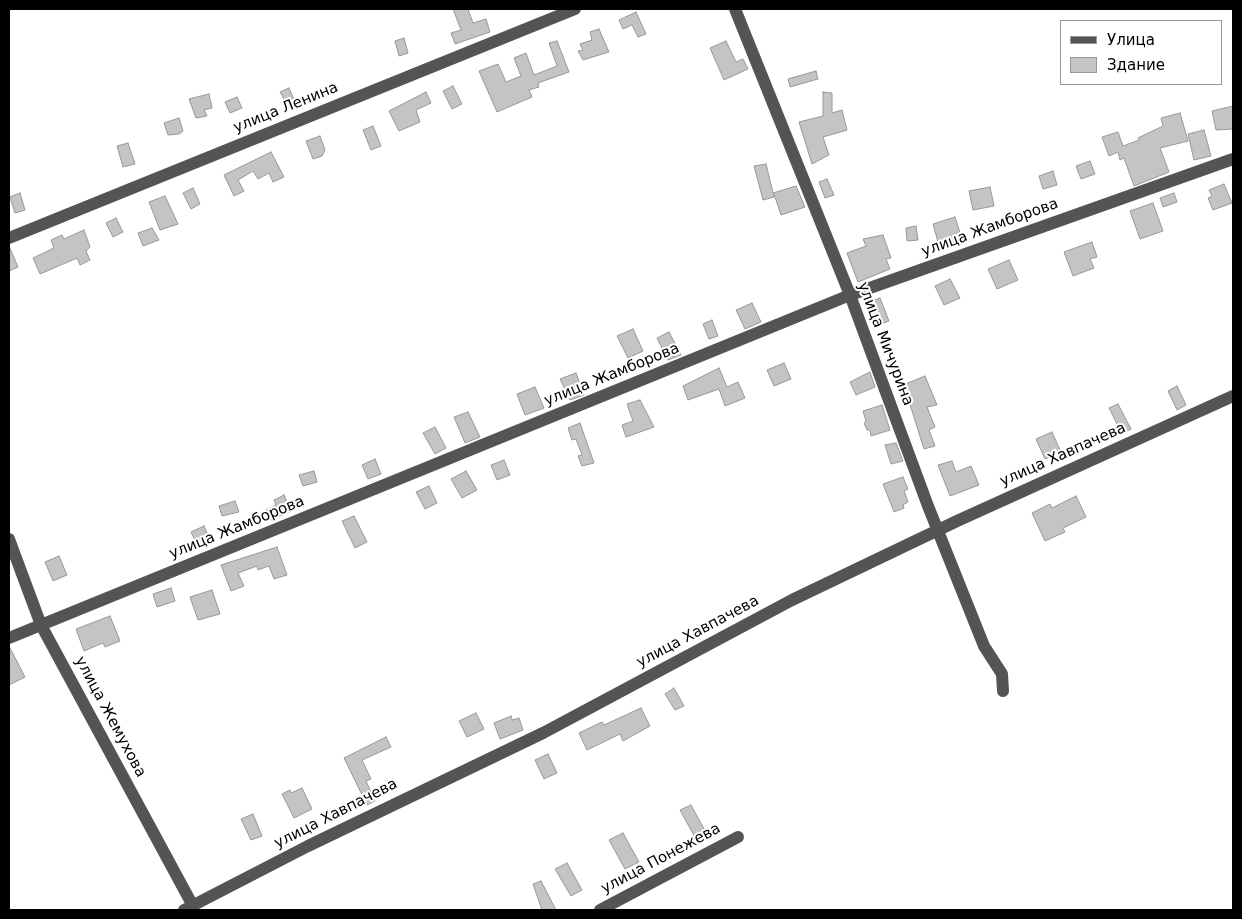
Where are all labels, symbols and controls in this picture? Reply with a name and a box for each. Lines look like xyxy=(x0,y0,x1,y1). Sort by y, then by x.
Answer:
legend xyxy=(1060,20,1222,85)
text: Улица xyxy=(1107,31,1155,49)
text: Здание xyxy=(1107,56,1165,74)
street label: улица Ленина xyxy=(231,79,341,137)
street label: улица Жамборова xyxy=(919,195,1061,261)
street label: улица Мичурина xyxy=(853,280,917,408)
street label: улица Жамборова xyxy=(542,340,682,410)
street label: улица Хавпачева xyxy=(997,419,1129,491)
street label: улица Жамборова xyxy=(167,493,307,563)
street label: улица Хавпачева xyxy=(634,592,762,672)
street label: улица Жемухова xyxy=(71,654,149,780)
street label: улица Хавпачева xyxy=(271,775,401,853)
street label: улица Понежева xyxy=(598,820,724,898)

